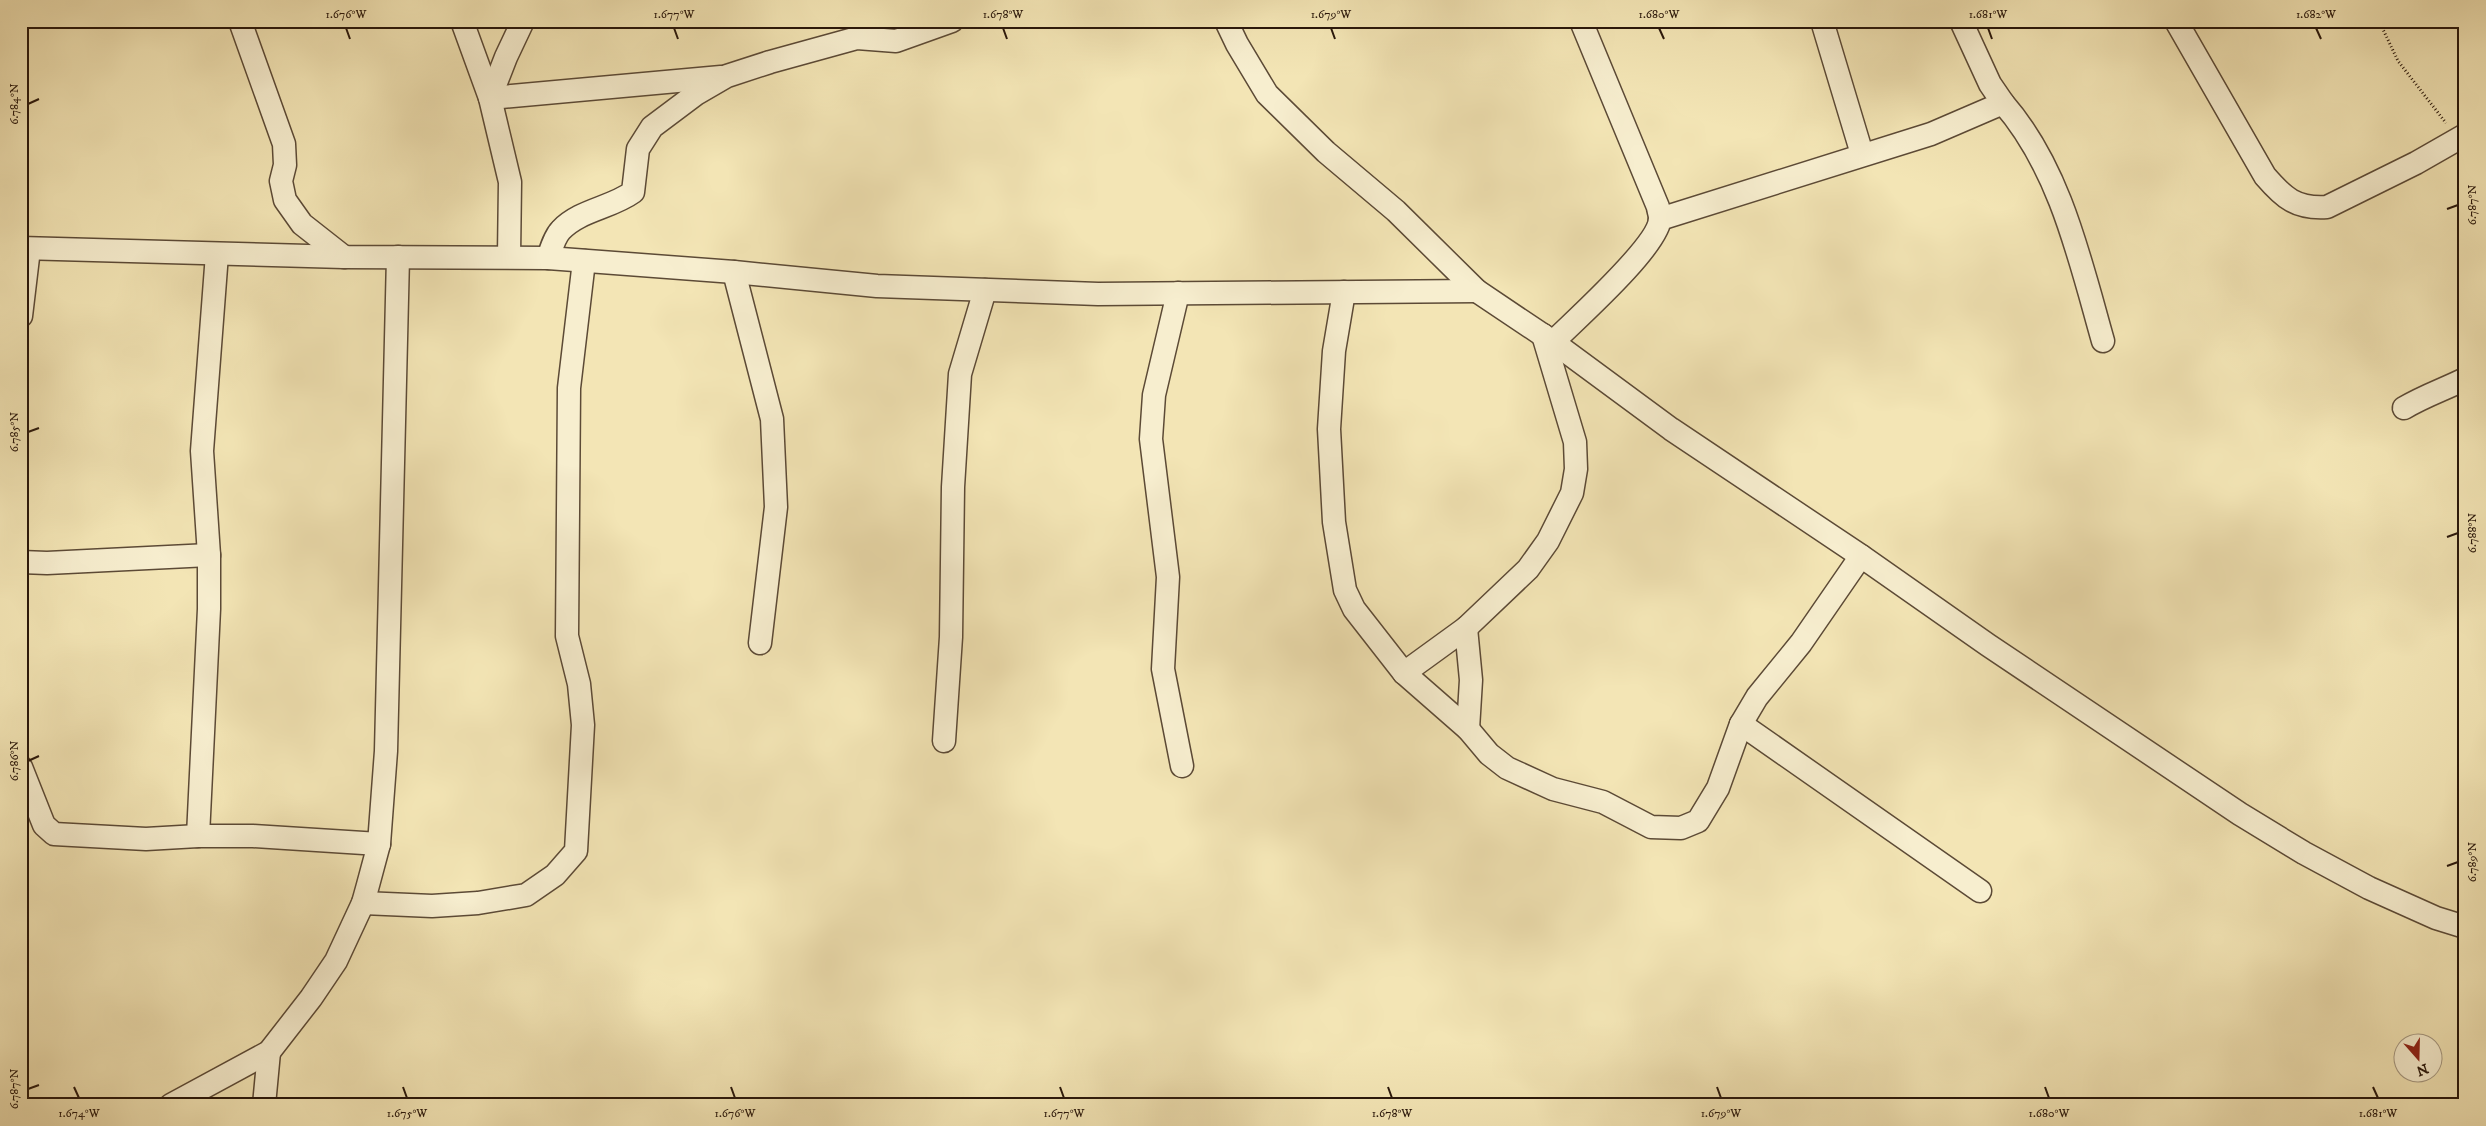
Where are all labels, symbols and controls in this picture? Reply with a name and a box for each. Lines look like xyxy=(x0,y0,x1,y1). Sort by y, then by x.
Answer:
text: 1.676°W xyxy=(326,7,367,22)
text: 1.677°W xyxy=(654,7,695,22)
text: 1.678°W xyxy=(983,7,1024,22)
text: 1.679°W xyxy=(1311,7,1352,22)
text: 1.680°W xyxy=(1639,7,1680,22)
text: 1.681°W xyxy=(1969,7,2008,22)
text: 1.682°W xyxy=(2296,7,2337,22)
text: 6.784°N xyxy=(7,83,22,125)
text: 6.787°N xyxy=(2465,184,2480,225)
text: 6.785°N xyxy=(7,412,22,452)
text: 6.788°N xyxy=(2465,513,2480,553)
text: 6.786°N xyxy=(7,741,22,781)
text: 6.789°N xyxy=(2465,842,2480,882)
north arrow xyxy=(2394,1034,2444,1084)
text: N xyxy=(2413,1059,2431,1080)
text: 6.787°N xyxy=(7,1068,22,1109)
text: 1.674°W xyxy=(58,1106,101,1121)
text: 1.675°W xyxy=(387,1106,428,1121)
text: 1.676°W xyxy=(715,1106,756,1121)
text: 1.677°W xyxy=(1044,1106,1085,1121)
text: 1.678°W xyxy=(1372,1106,1413,1121)
text: 1.679°W xyxy=(1701,1106,1742,1121)
text: 1.680°W xyxy=(2029,1106,2070,1121)
text: 1.681°W xyxy=(2359,1106,2398,1121)

